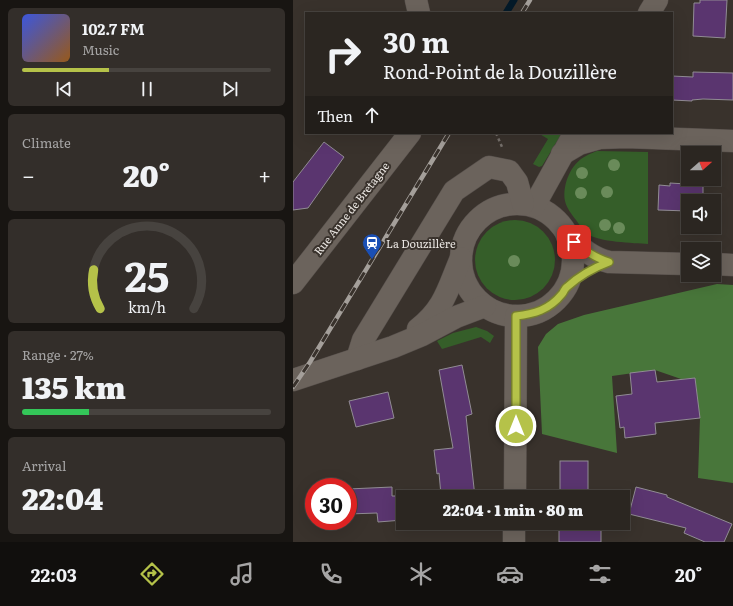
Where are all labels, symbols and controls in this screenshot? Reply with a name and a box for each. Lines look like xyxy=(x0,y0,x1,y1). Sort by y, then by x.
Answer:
text: 102.7 FM xyxy=(82,17,145,40)
text: 30 m xyxy=(383,20,449,62)
icon: right xyxy=(317,28,369,80)
text: Music xyxy=(82,40,119,59)
text: Rond-Point de la Douzillère xyxy=(383,58,617,85)
icon: previous xyxy=(53,78,75,100)
icon: pause xyxy=(136,78,158,100)
icon: next xyxy=(219,78,241,100)
text: Then xyxy=(317,104,353,127)
icon: ahead xyxy=(361,104,383,126)
text: Climate xyxy=(22,133,71,152)
north arrow xyxy=(681,146,721,186)
map controls xyxy=(681,146,721,282)
text: 20° xyxy=(123,152,170,196)
text: − xyxy=(22,158,35,191)
text: + xyxy=(258,158,271,191)
street label: Rue Anne de Bretagne xyxy=(310,158,393,258)
button: sound xyxy=(681,194,721,234)
pin xyxy=(557,225,591,259)
icon: arrive xyxy=(563,231,585,253)
station icon: La Douzillère xyxy=(361,232,383,260)
place label: La Douzillère xyxy=(386,235,456,251)
button: layers xyxy=(681,242,721,282)
text: 25 xyxy=(124,243,169,305)
text: km/h xyxy=(127,296,166,317)
text: Range · 27% xyxy=(22,345,94,364)
text: 135 km xyxy=(22,364,126,408)
position arrow xyxy=(495,405,537,447)
text: Arrival xyxy=(22,456,66,475)
text: 22:04 xyxy=(22,475,103,519)
speed limit sign: 30 xyxy=(305,478,357,530)
text: 22:04 · 1 min · 80 m xyxy=(443,498,583,521)
icon: directions xyxy=(138,560,166,588)
icon: music xyxy=(228,560,256,588)
icon: phone xyxy=(317,560,345,588)
icon: climate xyxy=(407,560,435,588)
icon: car xyxy=(496,560,524,588)
icon: filters xyxy=(586,560,614,588)
text: 22:03 xyxy=(31,561,77,588)
text: 20° xyxy=(675,561,702,588)

